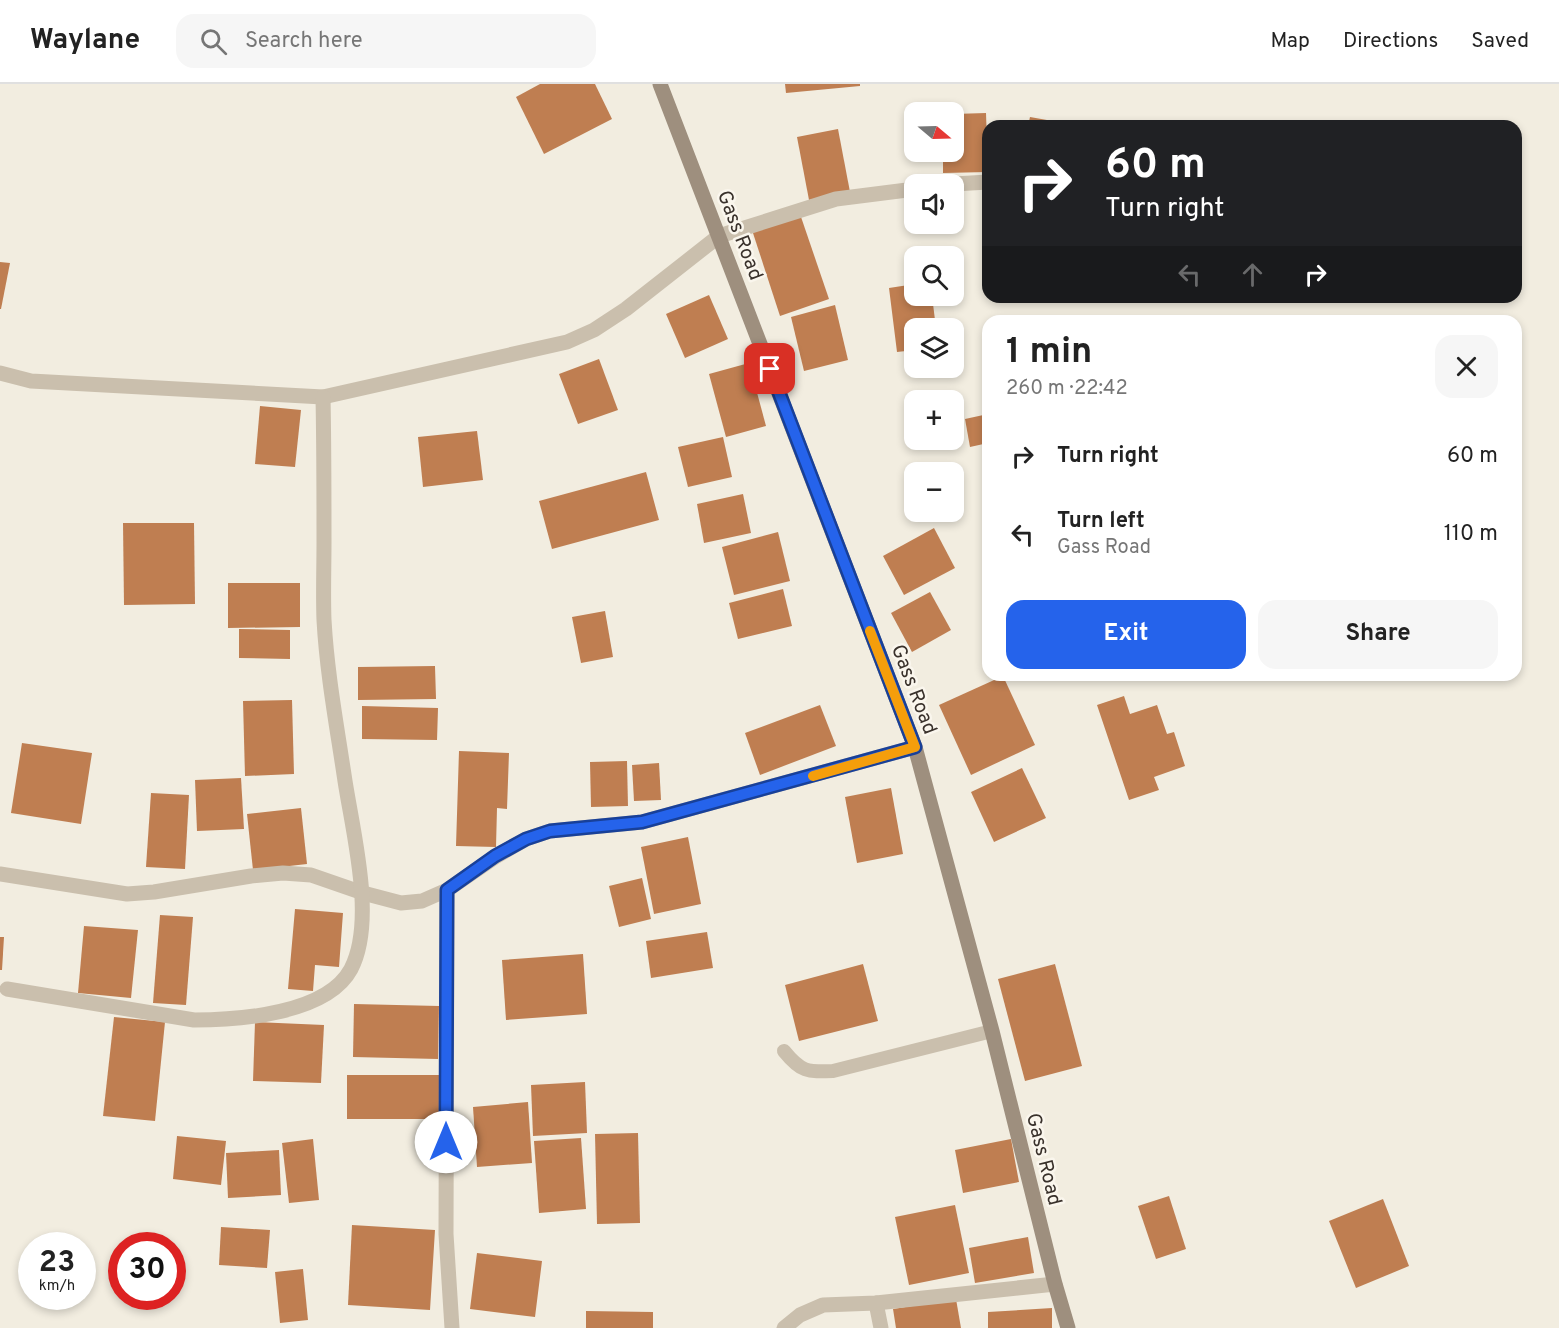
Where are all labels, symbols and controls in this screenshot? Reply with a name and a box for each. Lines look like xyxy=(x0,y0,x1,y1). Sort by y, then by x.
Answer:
search box xyxy=(176,14,596,68)
text: Waylane xyxy=(30,23,140,59)
icon: search xyxy=(197,25,230,58)
text: Search here xyxy=(245,28,363,55)
text: Map xyxy=(1270,28,1310,55)
text: Directions xyxy=(1343,28,1438,55)
text: Saved xyxy=(1471,28,1529,55)
north arrow xyxy=(904,102,964,162)
map controls xyxy=(904,102,964,522)
text: 60 m xyxy=(1105,140,1206,193)
icon: right xyxy=(1006,144,1084,222)
button: sound xyxy=(904,174,964,234)
street label: Gass Road xyxy=(710,187,768,284)
text: Turn right xyxy=(1105,192,1224,226)
button: search xyxy=(904,246,964,306)
icon: left xyxy=(1173,258,1206,291)
icon: ahead xyxy=(1236,258,1269,291)
icon: right xyxy=(1299,258,1332,291)
button: layers xyxy=(904,318,964,378)
text: 1 min xyxy=(1006,330,1092,376)
button: close xyxy=(1435,335,1498,398)
pin xyxy=(744,343,795,394)
icon: arrive xyxy=(753,352,786,385)
text: 260 m · 22:42 xyxy=(1006,376,1128,402)
button: + xyxy=(904,390,964,450)
icon: right xyxy=(1006,440,1039,473)
text: Turn right xyxy=(1057,443,1159,470)
text: 60 m xyxy=(1447,443,1498,470)
button: − xyxy=(904,462,964,522)
text: Turn left xyxy=(1057,508,1145,535)
icon: left xyxy=(1006,518,1039,551)
text: 110 m xyxy=(1444,521,1498,548)
text: Gass Road xyxy=(1057,535,1151,561)
button: Exit xyxy=(1006,600,1246,669)
button: Share xyxy=(1258,600,1498,669)
street label: Gass Road xyxy=(884,641,942,738)
position arrow xyxy=(414,1110,478,1174)
street label: Gass Road xyxy=(1019,1111,1067,1208)
speed limit sign: 30 xyxy=(108,1232,186,1310)
text: 23 xyxy=(39,1245,75,1282)
text: km/h xyxy=(39,1277,75,1296)

